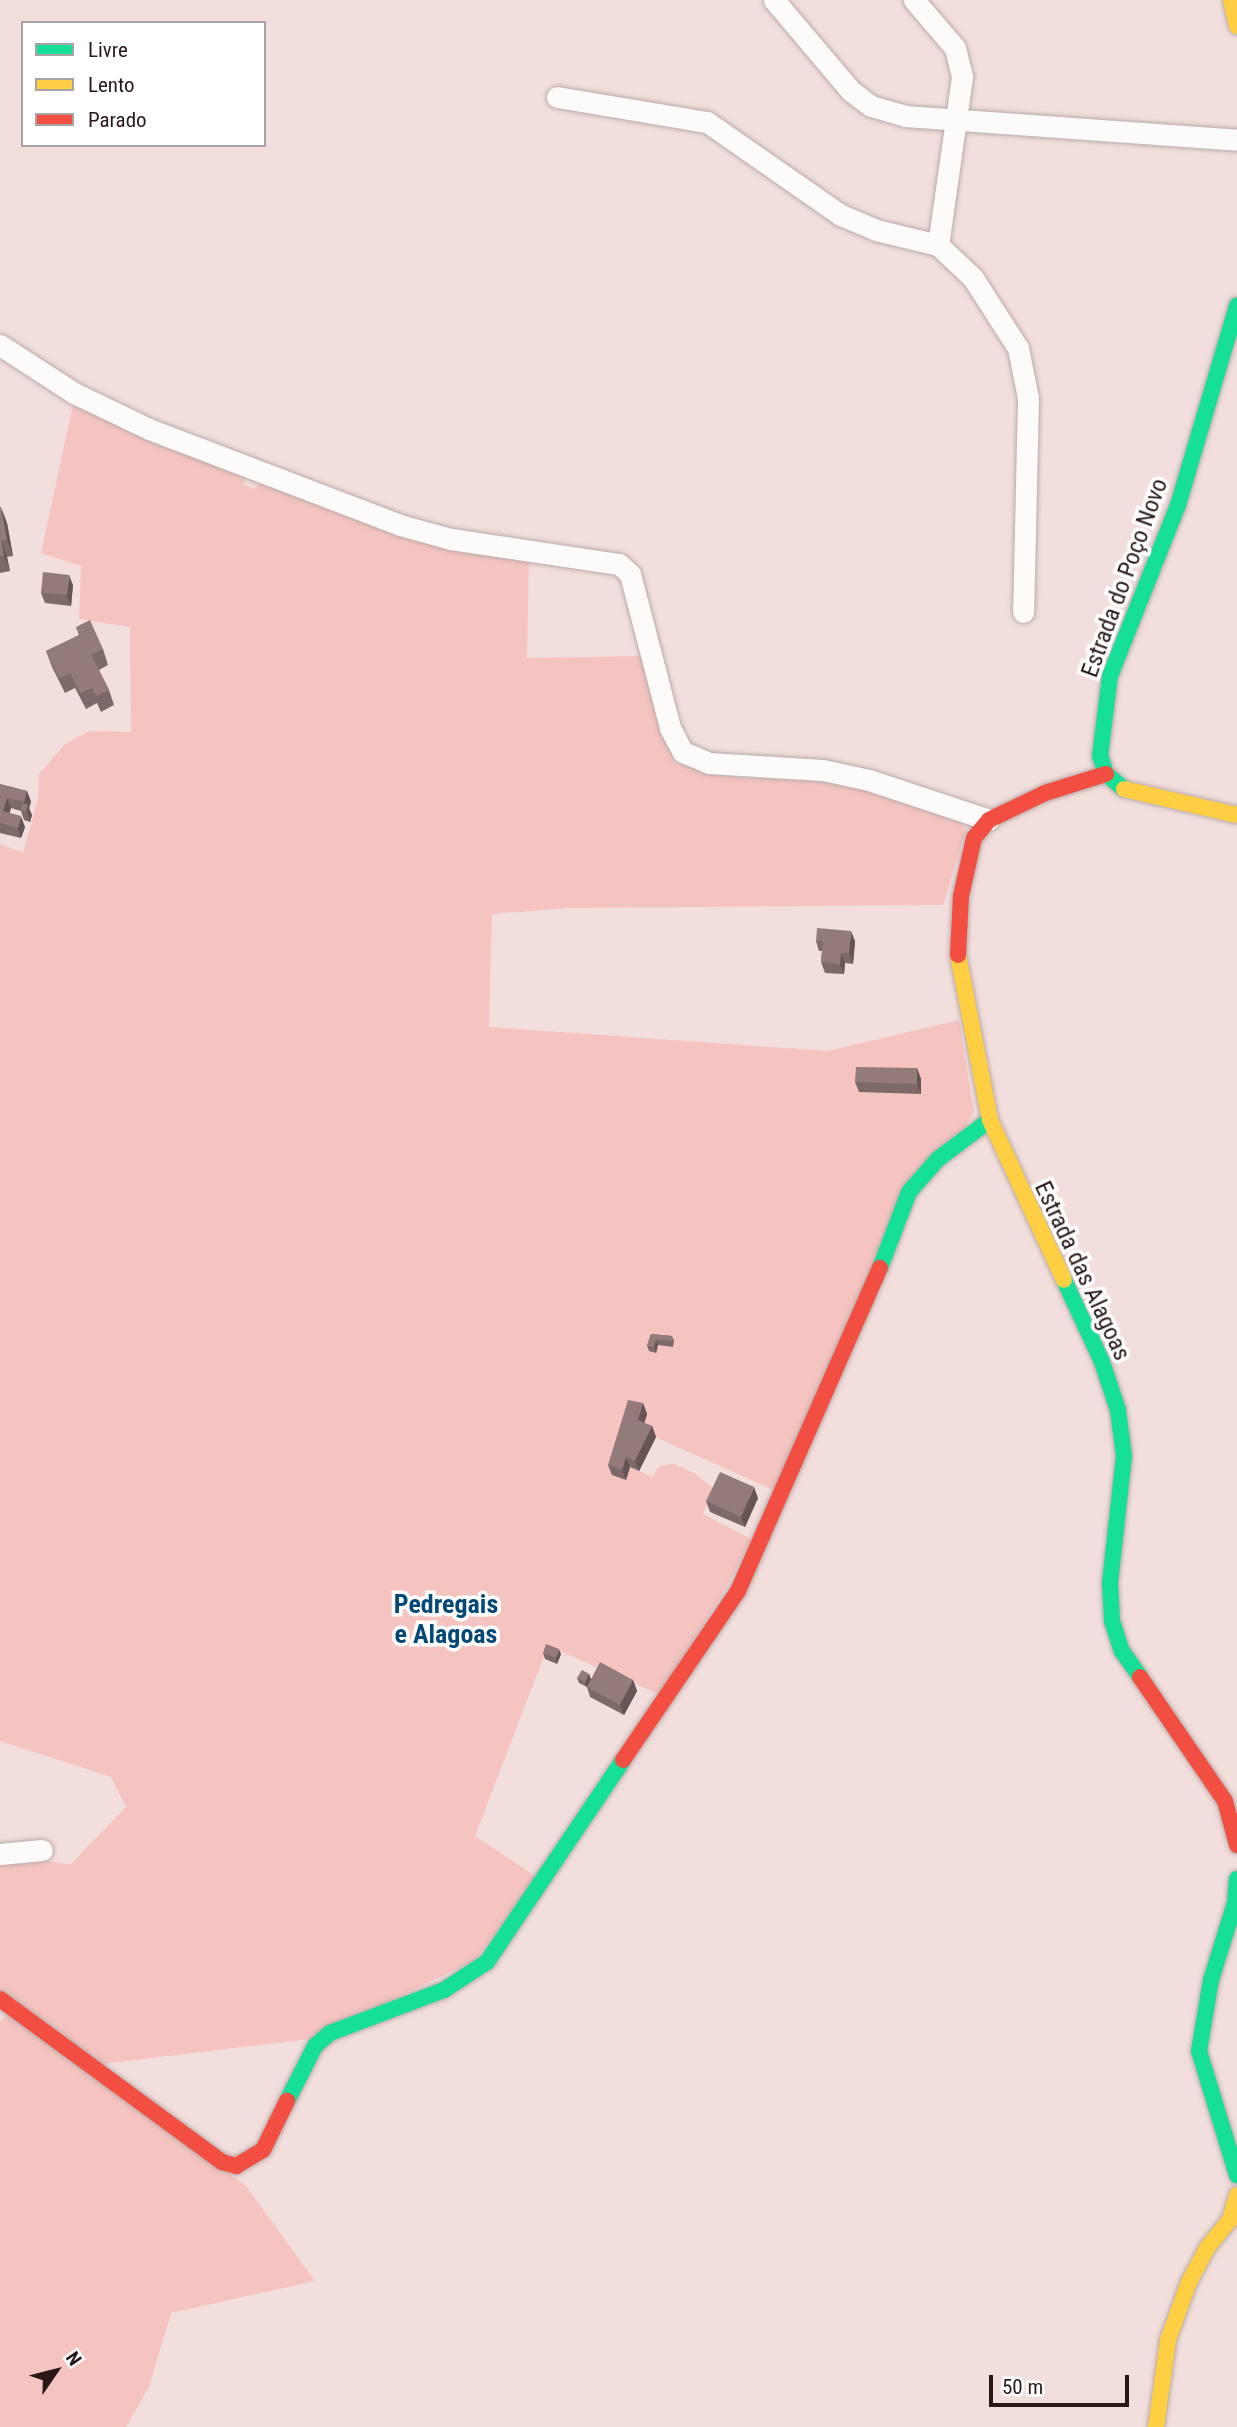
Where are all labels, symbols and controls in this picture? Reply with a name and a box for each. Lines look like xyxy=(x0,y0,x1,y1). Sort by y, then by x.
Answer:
legend xyxy=(21,21,266,147)
text: Livre xyxy=(88,38,128,62)
text: Lento xyxy=(88,73,135,97)
text: Parado xyxy=(88,108,147,132)
street label: Estrada do Poço Novo xyxy=(1076,475,1174,681)
street label: Estrada das Alagoas xyxy=(1028,1177,1136,1365)
district label: Pedregais e Alagoas xyxy=(394,1589,498,1650)
north arrow xyxy=(21,2336,91,2406)
text: N xyxy=(61,2347,86,2370)
scale bar xyxy=(992,2360,1132,2404)
text: 50 m xyxy=(1002,2375,1043,2399)

